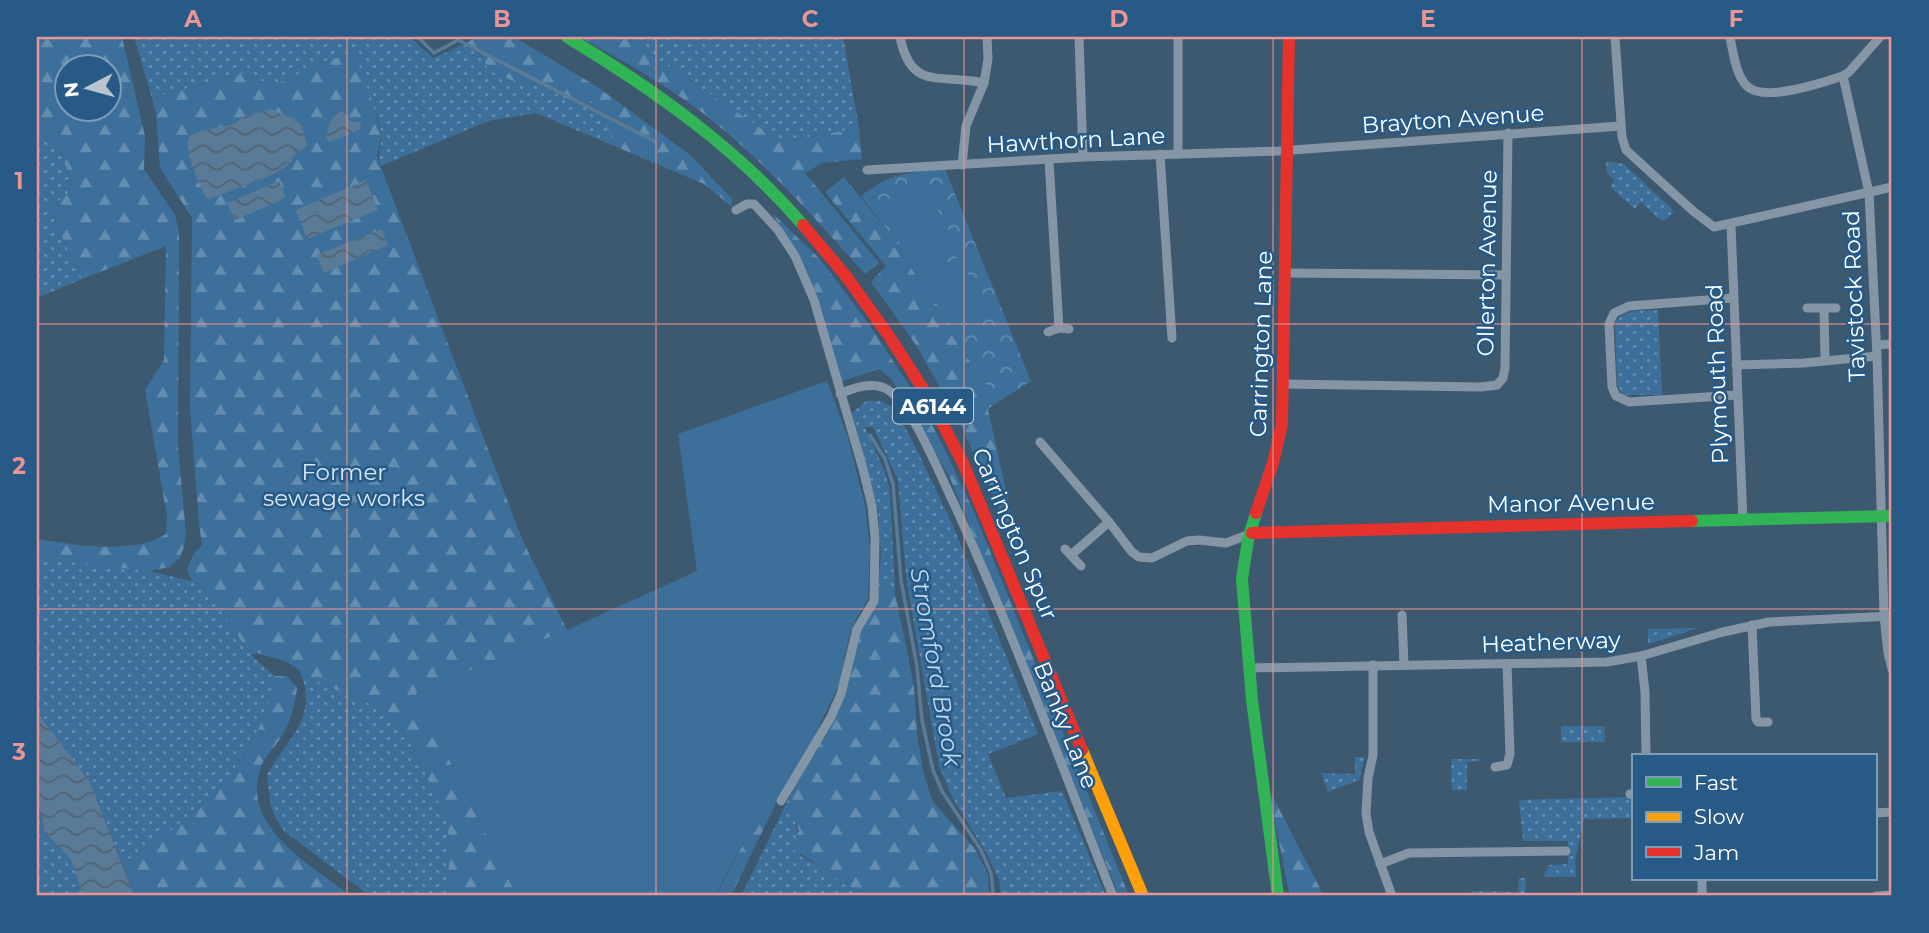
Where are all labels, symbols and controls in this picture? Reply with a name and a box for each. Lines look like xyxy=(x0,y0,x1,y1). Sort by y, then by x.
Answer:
text: A xyxy=(183,5,202,33)
text: B xyxy=(493,5,511,33)
text: C xyxy=(802,5,819,33)
text: D xyxy=(1110,5,1129,33)
text: E xyxy=(1420,5,1436,33)
text: F xyxy=(1729,5,1744,33)
north arrow xyxy=(52,52,122,122)
text: N xyxy=(59,81,84,99)
street label: Brayton Avenue xyxy=(1361,99,1545,139)
street label: Hawthorn Lane xyxy=(986,121,1166,159)
text: 1 xyxy=(14,167,24,195)
street label: Ollerton Avenue xyxy=(1471,169,1503,357)
street label: Tavistock Road xyxy=(1837,210,1871,382)
street label: Carrington Lane xyxy=(1244,250,1278,438)
street label: Plymouth Road xyxy=(1700,283,1734,465)
road number: A6144 xyxy=(893,388,973,424)
street label: Carrington Spur xyxy=(966,444,1064,624)
text: 2 xyxy=(12,452,26,480)
park label: Former sewage works xyxy=(263,458,425,512)
street label: Manor Avenue xyxy=(1487,488,1655,518)
water label: Stromford Brook xyxy=(904,566,968,770)
street label: Heatherway xyxy=(1481,626,1622,658)
street label: Banky Lane xyxy=(1028,657,1104,793)
text: 3 xyxy=(11,738,26,766)
legend xyxy=(1632,754,1876,880)
text: Fast xyxy=(1694,770,1738,795)
text: Slow xyxy=(1694,804,1744,829)
text: Jam xyxy=(1693,840,1739,865)

